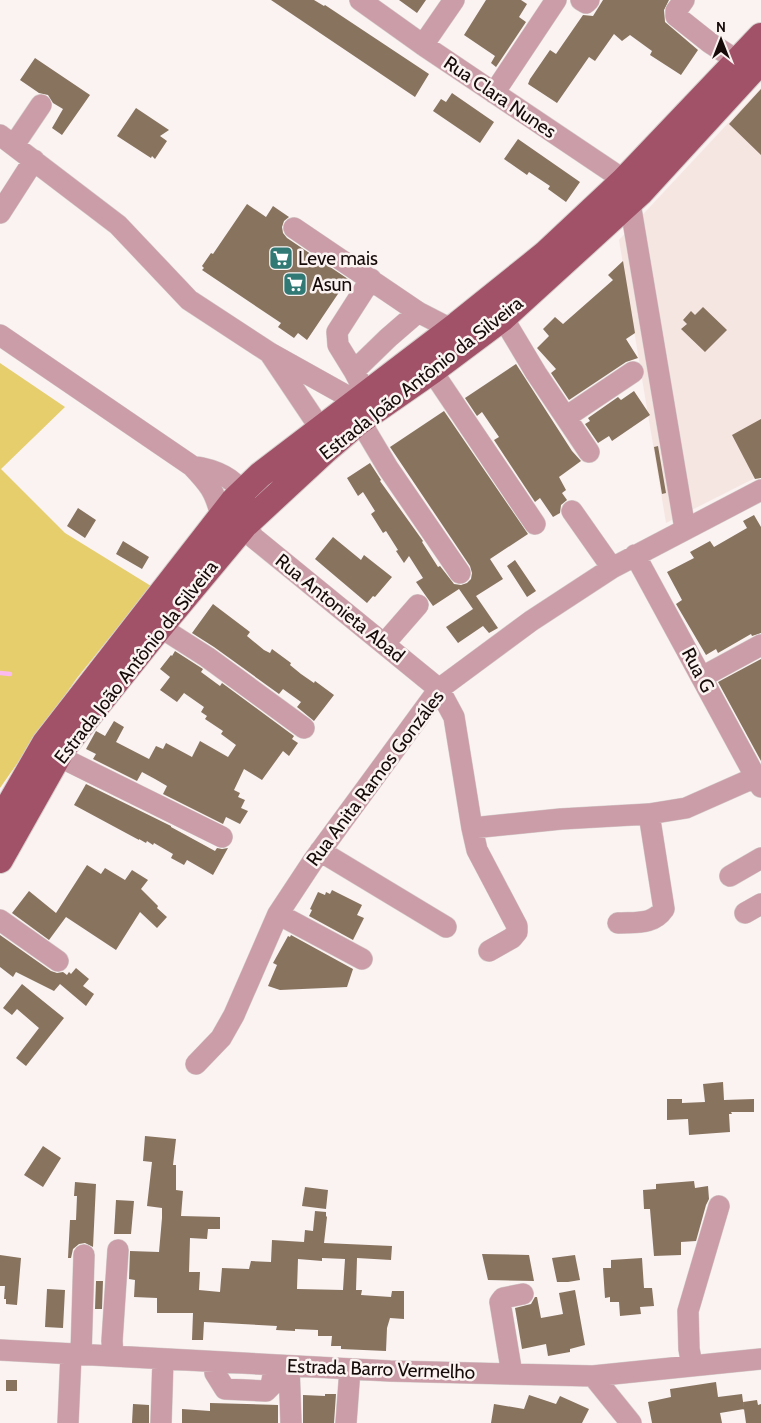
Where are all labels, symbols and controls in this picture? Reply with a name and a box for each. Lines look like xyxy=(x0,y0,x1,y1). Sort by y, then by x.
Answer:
north arrow xyxy=(696,15,746,65)
text: N xyxy=(716,18,726,36)
street label: Rua Clara Nunes xyxy=(439,51,561,143)
supermarket icon: Leve mais xyxy=(268,245,294,271)
place label: Leve mais xyxy=(298,247,378,270)
supermarket icon: Asun xyxy=(282,271,308,297)
place label: Asun xyxy=(312,273,352,296)
street label: Estrada João Antônio da Silveira xyxy=(315,291,527,465)
street label: Rua Antonieta Abad xyxy=(271,549,409,667)
street label: Estrada João Antônio da Silveira xyxy=(49,556,223,768)
street label: Rua G xyxy=(677,644,719,696)
street label: Rua Anita Ramos Gonzáles xyxy=(301,685,449,870)
street label: Estrada Barro Vermelho xyxy=(286,1354,476,1384)

